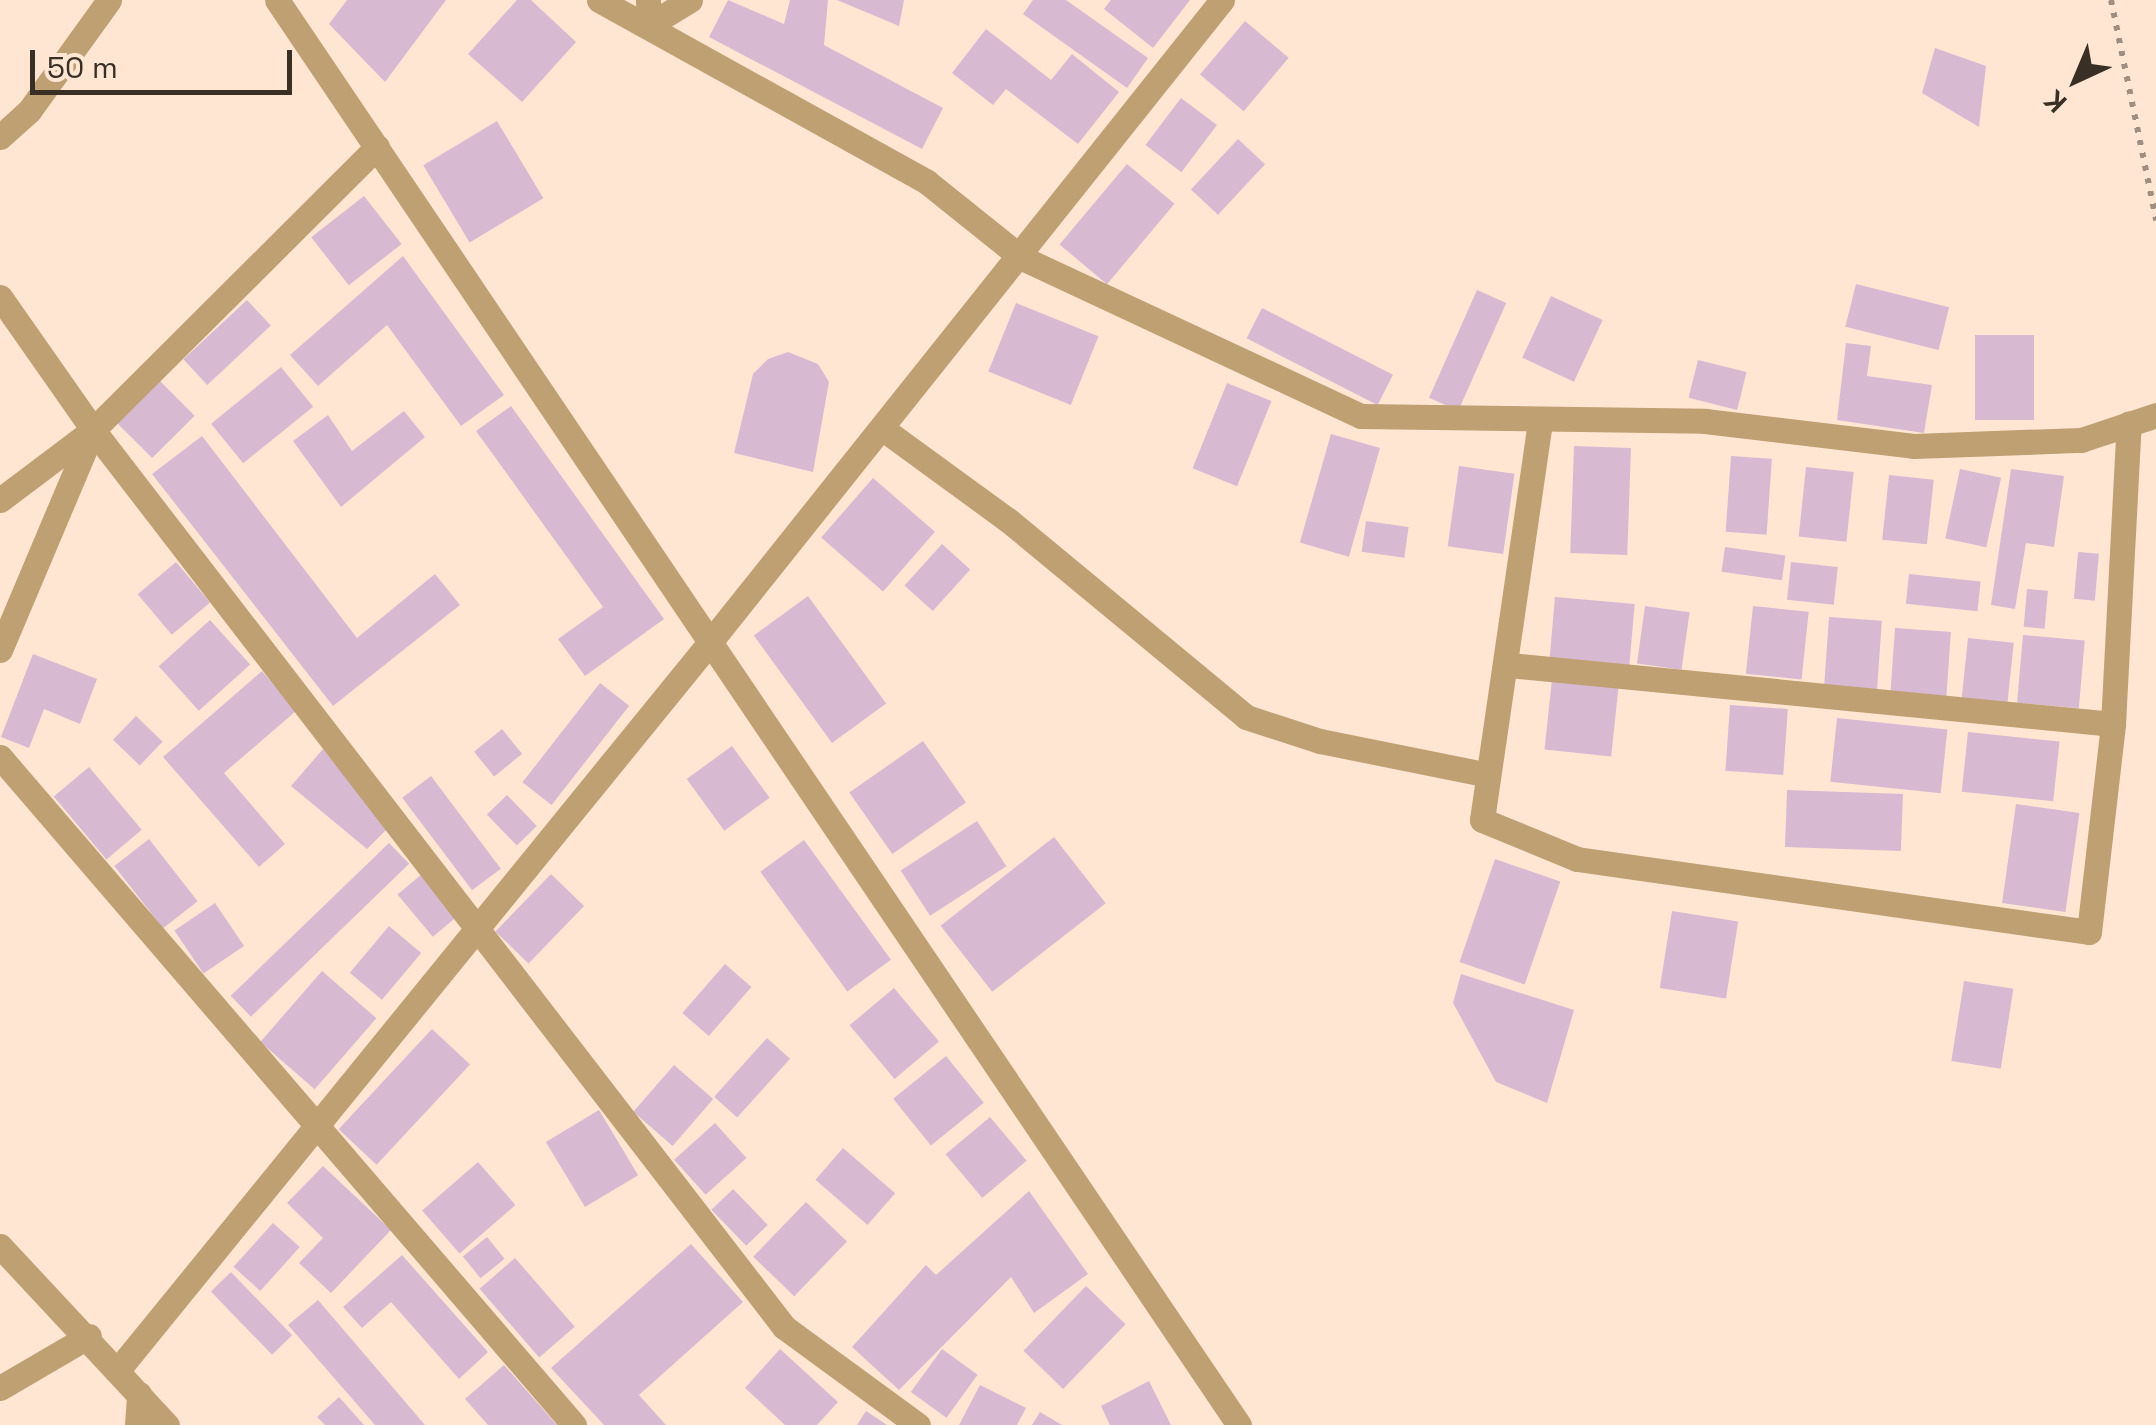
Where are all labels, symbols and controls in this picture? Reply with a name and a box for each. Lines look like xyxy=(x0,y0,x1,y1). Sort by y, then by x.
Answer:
scale bar xyxy=(35,30,298,92)
north arrow xyxy=(2026,30,2126,130)
text: 50 m xyxy=(47,48,118,87)
text: K xyxy=(2036,83,2074,121)

